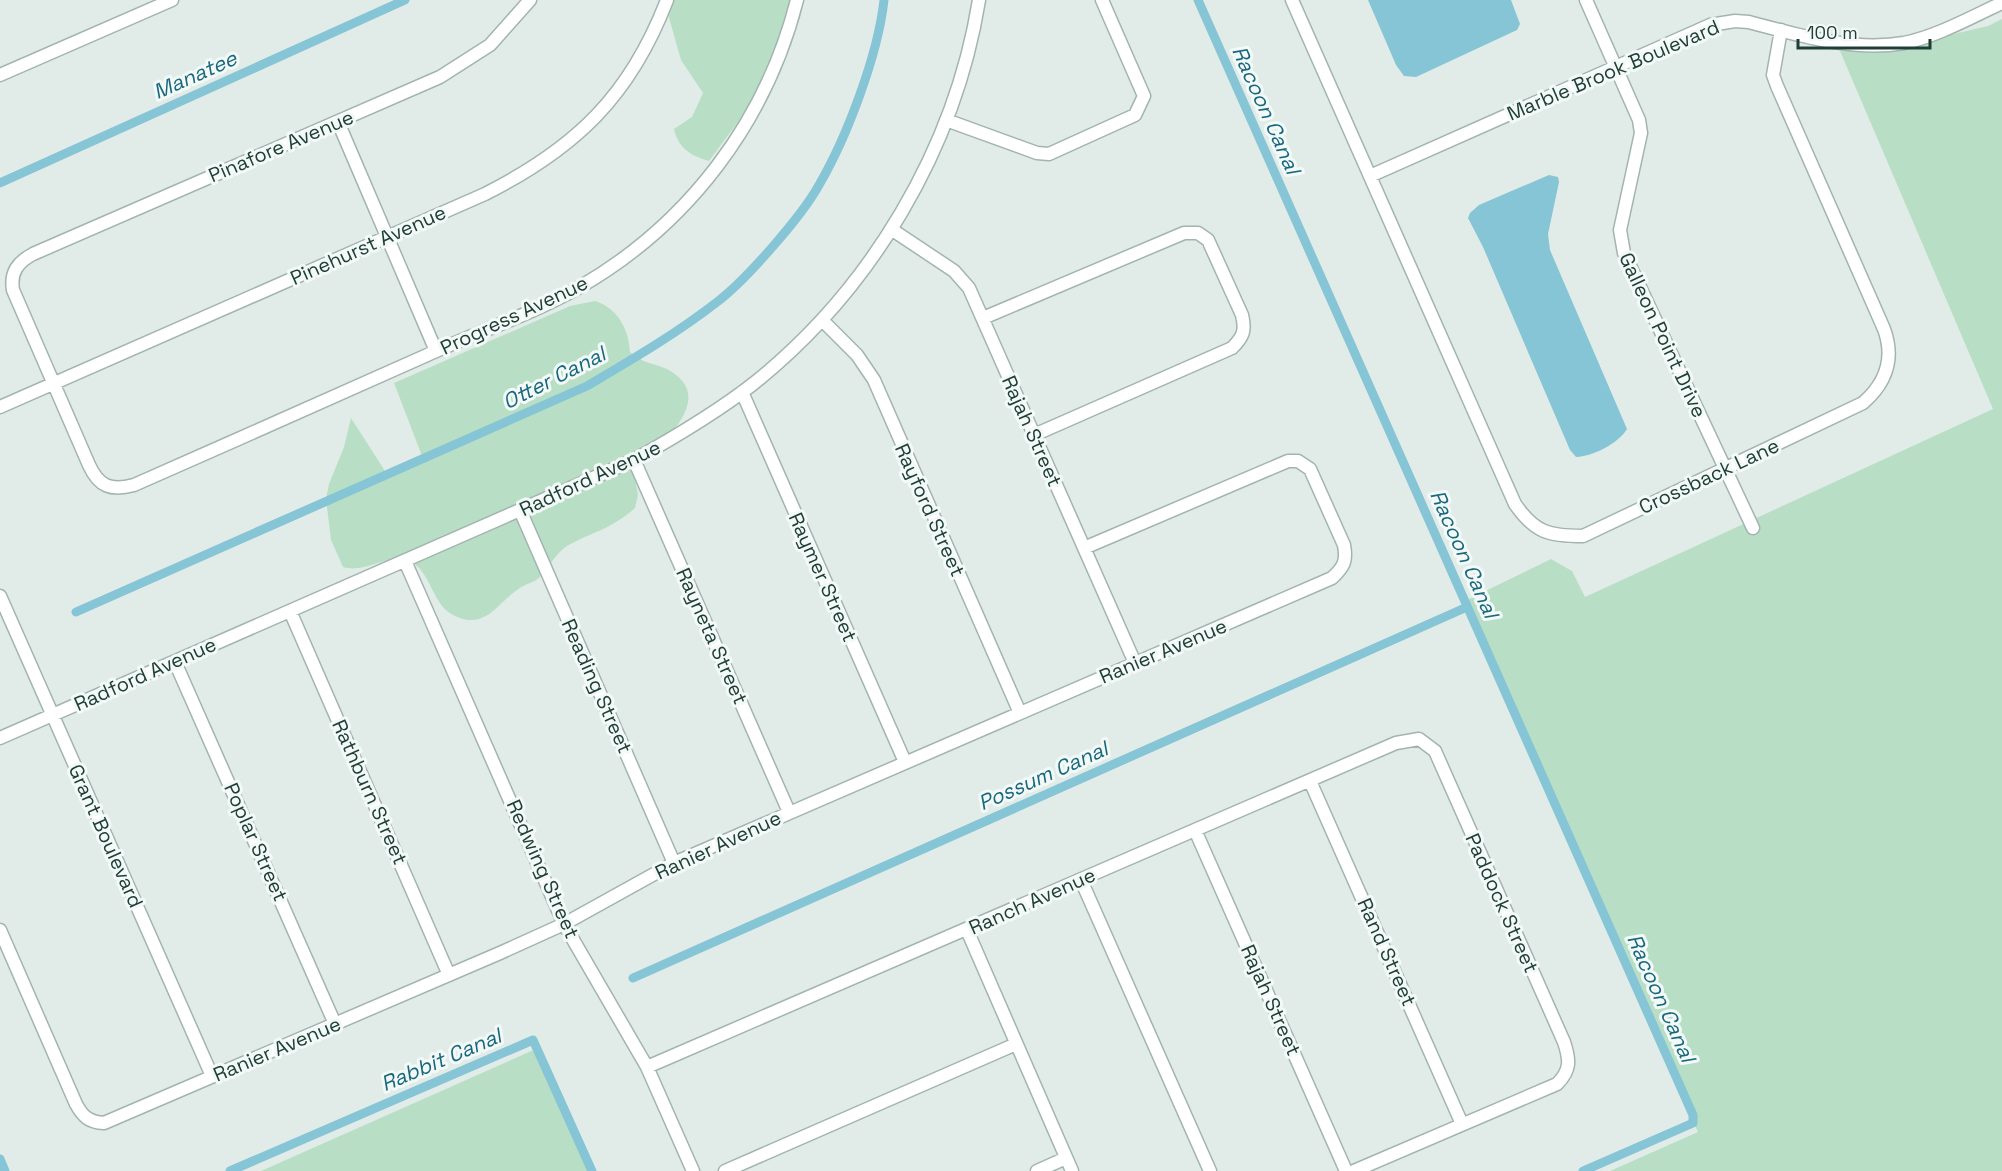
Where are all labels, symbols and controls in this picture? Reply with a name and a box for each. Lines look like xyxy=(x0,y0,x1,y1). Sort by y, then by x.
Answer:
scale bar xyxy=(1798,12,1930,50)
street label: Marble Brook Boulevard xyxy=(1503,13,1723,127)
text: 100 m xyxy=(1807,21,1858,44)
water label: Racoon Canal xyxy=(1226,42,1308,181)
water label: Manatee xyxy=(149,44,242,105)
street label: Pinafore Avenue xyxy=(204,104,358,188)
street label: Pinehurst Avenue xyxy=(286,199,450,291)
street label: Galleon Point Drive xyxy=(1613,248,1713,422)
street label: Progress Avenue xyxy=(436,269,592,361)
water label: Otter Canal xyxy=(498,339,612,415)
street label: Rajah Street xyxy=(996,371,1068,491)
street label: Crossback Lane xyxy=(1635,432,1783,520)
street label: Radford Avenue xyxy=(515,434,665,522)
street label: Rayford Street xyxy=(889,439,971,581)
water label: Racoon Canal xyxy=(1424,486,1506,625)
street label: Raymer Street xyxy=(783,508,863,646)
street label: Rayneta Street xyxy=(670,564,754,708)
street label: Ranier Avenue xyxy=(1095,612,1231,690)
street label: Reading Street xyxy=(556,615,638,757)
street label: Radford Avenue xyxy=(70,631,220,717)
street label: Rathburn Street xyxy=(326,715,414,869)
water label: Possum Canal xyxy=(974,734,1115,816)
street label: Grant Boulevard xyxy=(63,760,149,912)
street label: Poplar Street xyxy=(218,779,294,905)
street label: Redwing Street xyxy=(501,795,585,943)
street label: Ranier Avenue xyxy=(651,804,785,886)
street label: Paddock Street xyxy=(1460,829,1544,977)
street label: Ranch Avenue xyxy=(965,861,1099,941)
street label: Rand Street xyxy=(1352,894,1422,1010)
water label: Racoon Canal xyxy=(1621,930,1703,1069)
street label: Rajah Street xyxy=(1235,940,1307,1060)
street label: Ranier Avenue xyxy=(209,1010,345,1088)
water label: Rabbit Canal xyxy=(377,1021,508,1097)

